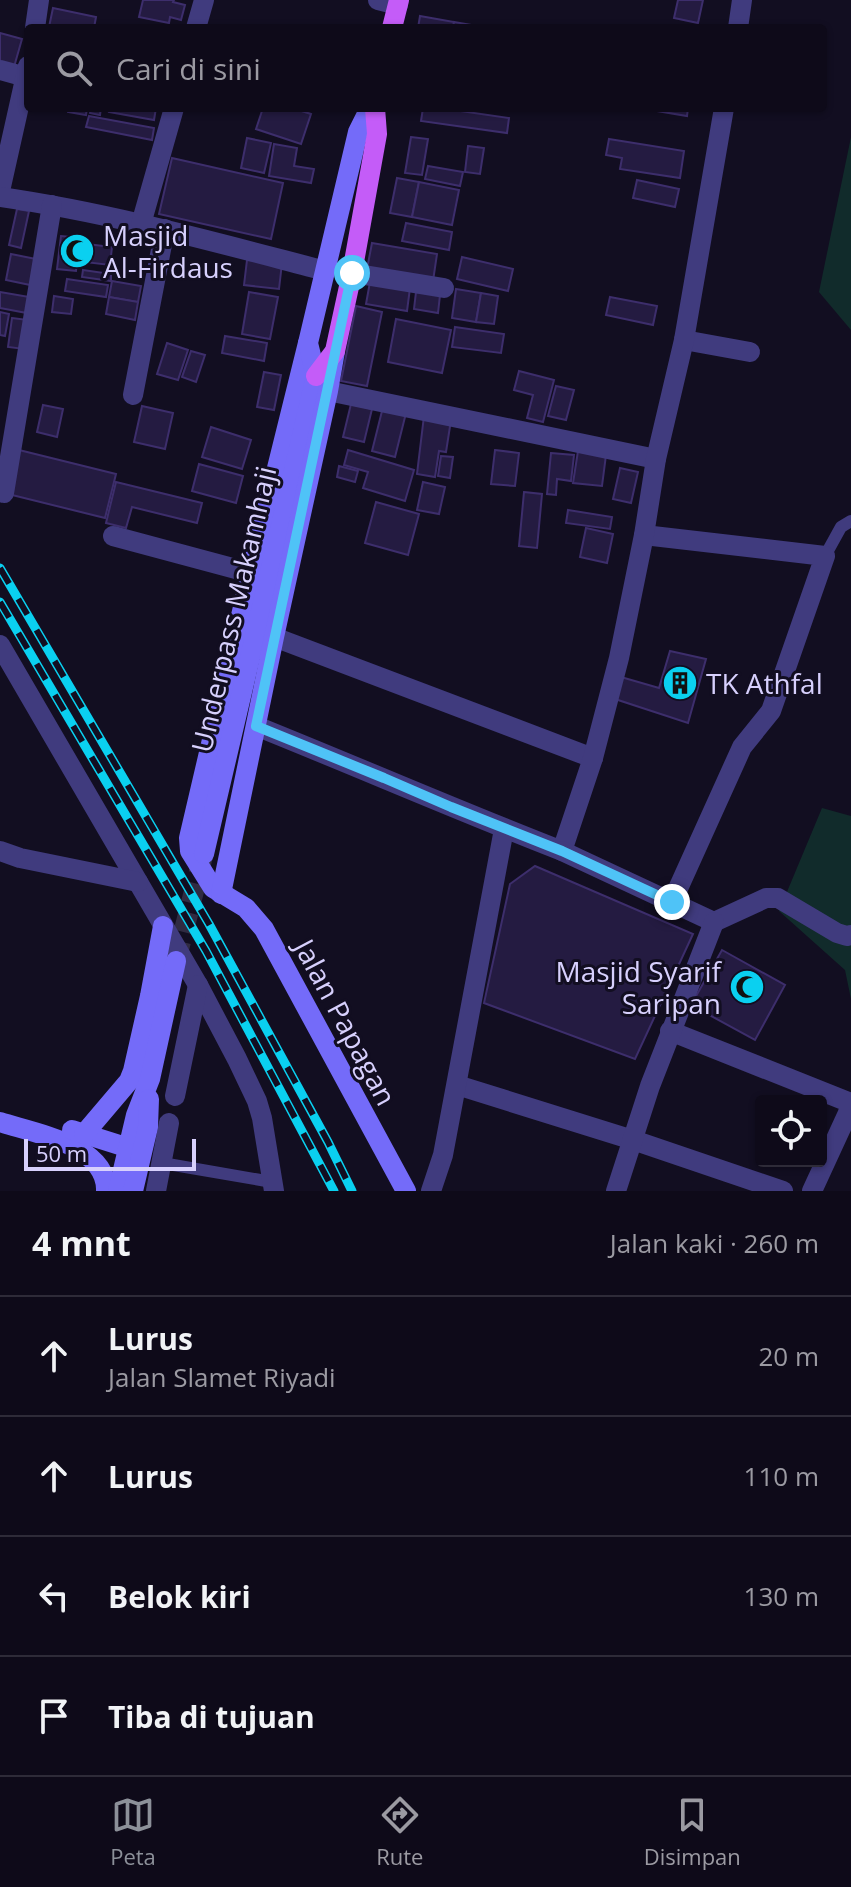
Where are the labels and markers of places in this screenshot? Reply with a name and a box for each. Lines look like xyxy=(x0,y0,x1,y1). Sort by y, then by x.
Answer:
place label: Masjid Al-Firdaus xyxy=(103,216,233,286)
mosque icon: Masjid Al-Firdaus xyxy=(58,232,96,270)
building icon: TK Athfal xyxy=(661,664,699,702)
place label: TK Athfal xyxy=(706,664,823,702)
place label: Masjid Syarif Saripan xyxy=(556,952,723,1022)
mosque icon: Masjid Syarif Saripan xyxy=(728,968,766,1006)

